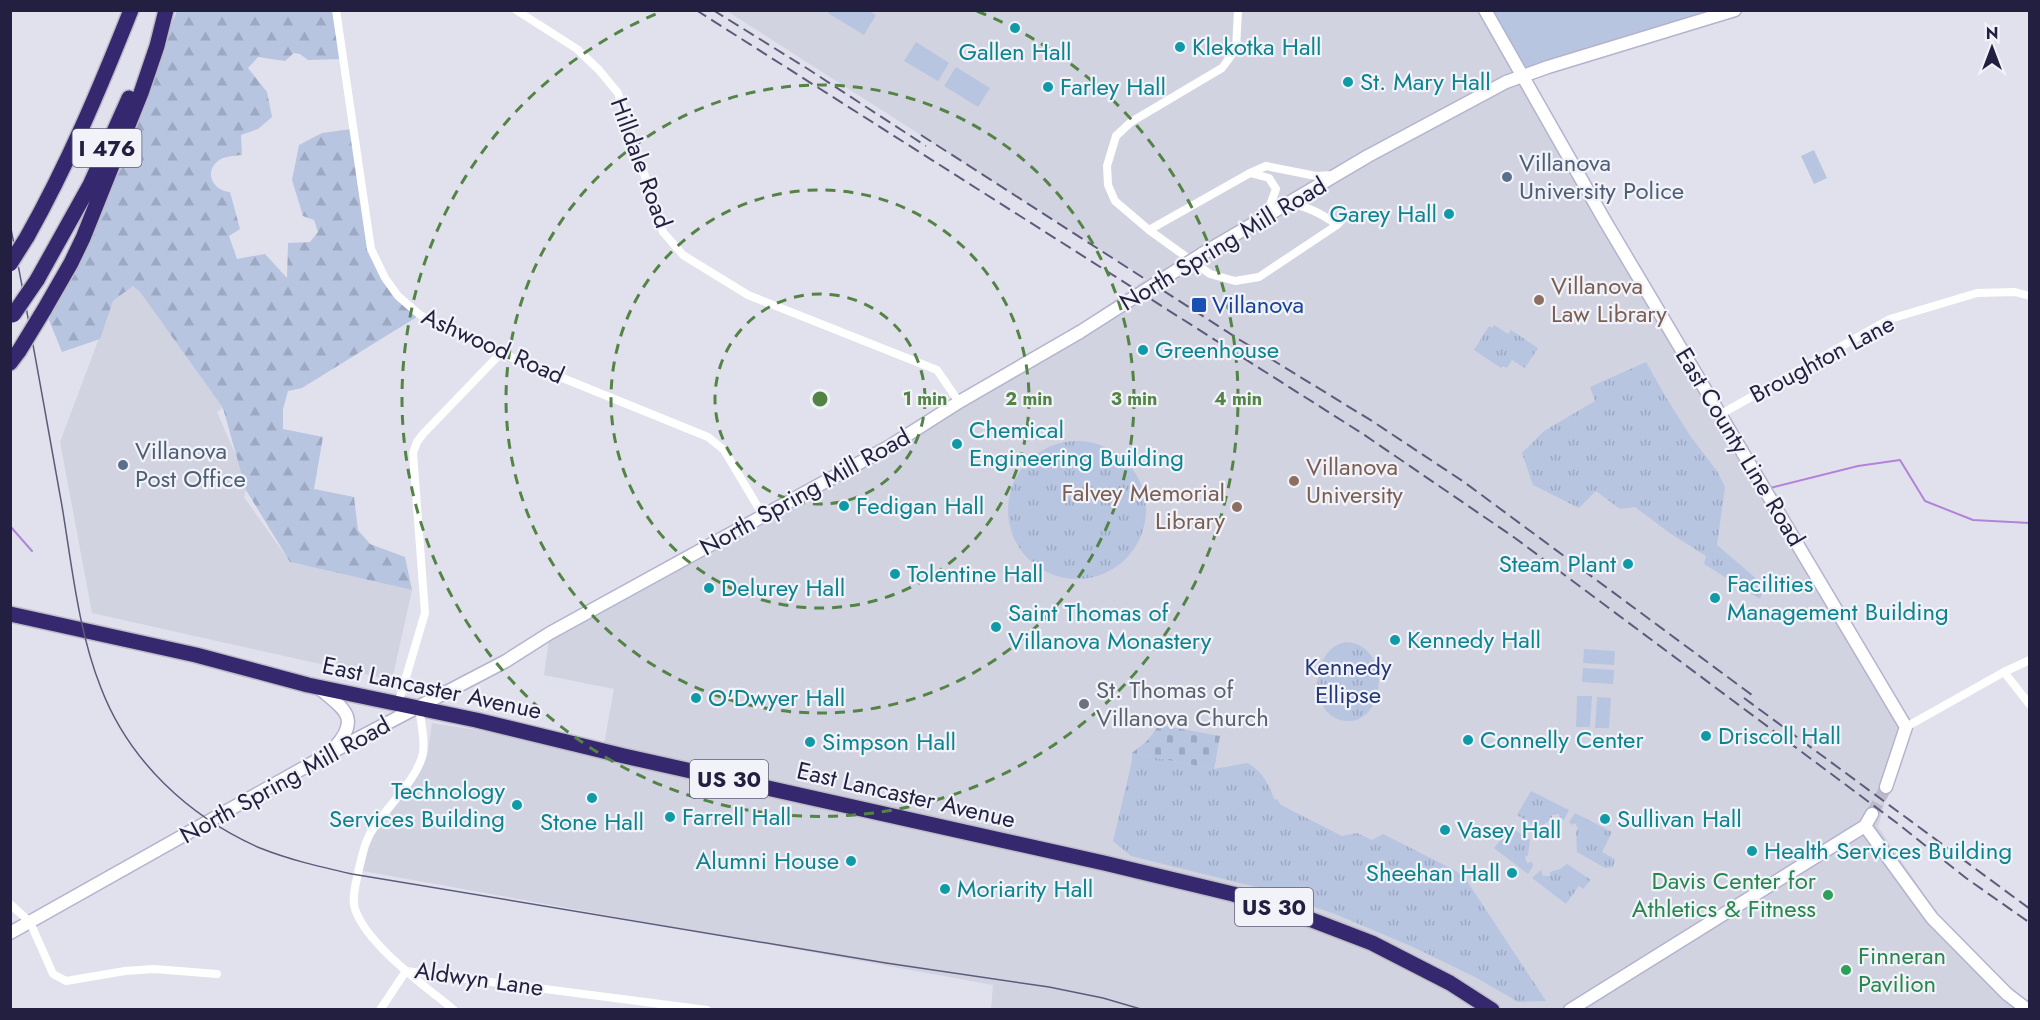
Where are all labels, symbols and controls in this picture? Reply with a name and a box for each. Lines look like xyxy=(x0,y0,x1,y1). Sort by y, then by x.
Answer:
north arrow xyxy=(1962,18,2022,78)
marker: Gallen Hall xyxy=(1008,21,1022,35)
text: N xyxy=(1986,22,1998,45)
place label: Klekotka Hall xyxy=(1192,29,1322,64)
place label: Gallen Hall xyxy=(958,34,1072,69)
marker: Klekotka Hall xyxy=(1173,40,1187,54)
place label: St. Mary Hall xyxy=(1360,64,1491,99)
place label: Farley Hall xyxy=(1060,69,1166,104)
marker: St. Mary Hall xyxy=(1341,75,1355,89)
marker: Farley Hall xyxy=(1041,80,1055,94)
street label: Hilldale Road xyxy=(602,93,681,233)
road number: I 476 xyxy=(72,129,142,167)
place label: Villanova University Police xyxy=(1519,145,1684,208)
street label: North Spring Mill Road xyxy=(1113,168,1333,319)
marker: Villanova University Police xyxy=(1500,170,1514,184)
place label: Garey Hall xyxy=(1329,196,1437,231)
marker: Garey Hall xyxy=(1442,207,1456,221)
place label: Villanova Law Library xyxy=(1551,268,1667,331)
place label: Villanova xyxy=(1212,287,1304,322)
marker: Villanova Law Library xyxy=(1532,293,1546,307)
marker: Villanova xyxy=(1190,296,1208,314)
street label: Ashwood Road xyxy=(416,298,570,393)
street label: Broughton Lane xyxy=(1743,306,1900,411)
place label: Greenhouse xyxy=(1155,332,1279,367)
street label: East County Line Road xyxy=(1667,341,1814,553)
marker: Greenhouse xyxy=(1136,343,1150,357)
text: 1 min xyxy=(903,386,947,412)
text: 2 min xyxy=(1005,386,1053,412)
text: 3 min xyxy=(1111,386,1157,412)
text: 4 min xyxy=(1214,386,1262,412)
centre of rings xyxy=(810,389,830,409)
place label: Chemical Engineering Building xyxy=(969,412,1184,475)
street label: North Spring Mill Road xyxy=(693,419,916,564)
place label: Villanova Post Office xyxy=(135,433,246,496)
marker: Chemical Engineering Building xyxy=(950,437,964,451)
place label: Villanova University xyxy=(1306,449,1403,512)
marker: Villanova Post Office xyxy=(116,458,130,472)
marker: Villanova University xyxy=(1287,474,1301,488)
place label: Falvey Memorial Library xyxy=(1062,475,1225,538)
place label: Fedigan Hall xyxy=(856,488,984,523)
marker: Fedigan Hall xyxy=(837,499,851,513)
marker: Falvey Memorial Library xyxy=(1230,500,1244,514)
place label: Steam Plant xyxy=(1499,546,1616,581)
place label: Tolentine Hall xyxy=(907,556,1043,591)
marker: Steam Plant xyxy=(1621,557,1635,571)
place label: Facilities Management Building xyxy=(1727,566,1949,629)
marker: Tolentine Hall xyxy=(888,567,902,581)
place label: Delurey Hall xyxy=(721,570,845,605)
marker: Delurey Hall xyxy=(702,581,716,595)
marker: Facilities Management Building xyxy=(1708,591,1722,605)
place label: Saint Thomas of Villanova Monastery xyxy=(1008,595,1212,658)
marker: Saint Thomas of Villanova Monastery xyxy=(989,620,1003,634)
place label: Kennedy Hall xyxy=(1407,622,1541,657)
marker: Kennedy Hall xyxy=(1388,633,1402,647)
street label: East Lancaster Avenue xyxy=(319,647,545,728)
park label: Kennedy Ellipse xyxy=(1305,649,1392,712)
place label: St. Thomas of Villanova Church xyxy=(1096,672,1269,735)
place label: O'Dwyer Hall xyxy=(708,680,845,715)
marker: O'Dwyer Hall xyxy=(689,691,703,705)
marker: St. Thomas of Villanova Church xyxy=(1077,697,1091,711)
street label: North Spring Mill Road xyxy=(173,707,396,852)
place label: Driscoll Hall xyxy=(1718,718,1841,753)
place label: Connelly Center xyxy=(1480,722,1644,757)
place label: Simpson Hall xyxy=(822,724,956,759)
marker: Driscoll Hall xyxy=(1699,729,1713,743)
marker: Connelly Center xyxy=(1461,733,1475,747)
marker: Simpson Hall xyxy=(803,735,817,749)
street label: East Lancaster Avenue xyxy=(793,752,1019,837)
road number: US 30 xyxy=(690,760,768,798)
place label: Technology Services Building xyxy=(329,773,505,836)
marker: Stone Hall xyxy=(585,791,599,805)
marker: Technology Services Building xyxy=(510,798,524,812)
place label: Farrell Hall xyxy=(682,799,791,834)
place label: Sullivan Hall xyxy=(1617,801,1742,836)
place label: Stone Hall xyxy=(540,804,644,839)
marker: Farrell Hall xyxy=(663,810,677,824)
place label: Vasey Hall xyxy=(1457,812,1561,847)
marker: Sullivan Hall xyxy=(1598,812,1612,826)
marker: Vasey Hall xyxy=(1438,823,1452,837)
place label: Health Services Building xyxy=(1764,833,2012,868)
place label: Alumni House xyxy=(695,843,839,878)
marker: Health Services Building xyxy=(1745,844,1759,858)
marker: Alumni House xyxy=(844,854,858,868)
place label: Sheehan Hall xyxy=(1366,855,1500,890)
place label: Davis Center for Athletics & Fitness xyxy=(1632,863,1817,926)
marker: Sheehan Hall xyxy=(1505,866,1519,880)
place label: Moriarity Hall xyxy=(957,871,1093,906)
marker: Moriarity Hall xyxy=(938,882,952,896)
road number: US 30 xyxy=(1235,888,1313,926)
marker: Davis Center for Athletics & Fitness xyxy=(1821,888,1835,902)
place label: Finneran Pavilion xyxy=(1858,938,1946,1001)
street label: Aldwyn Lane xyxy=(412,952,546,1005)
marker: Finneran Pavilion xyxy=(1839,963,1853,977)

